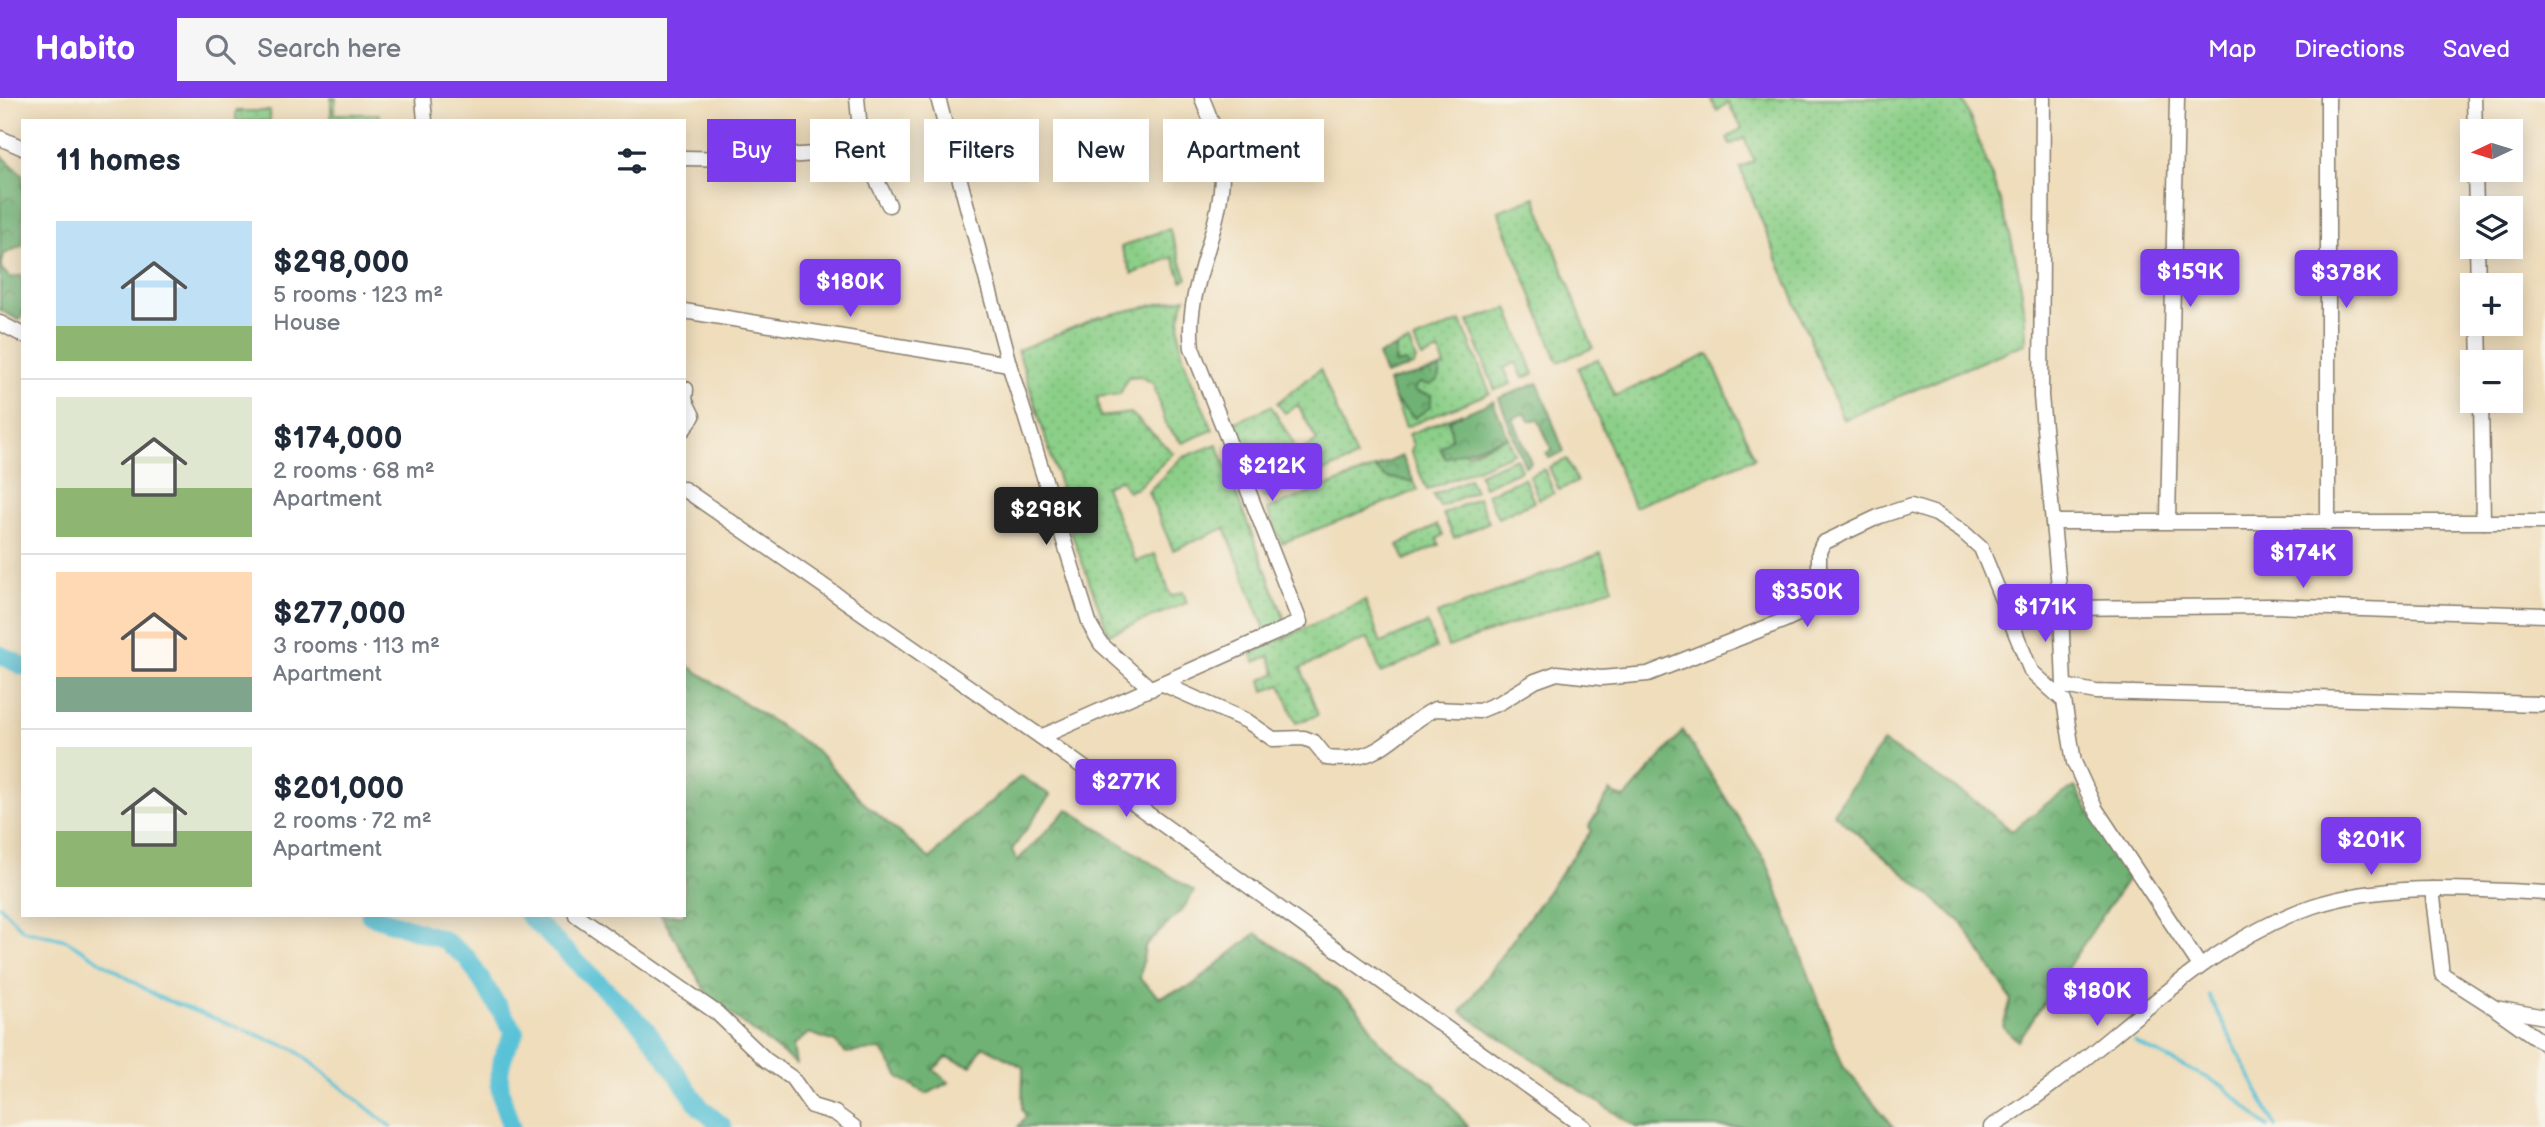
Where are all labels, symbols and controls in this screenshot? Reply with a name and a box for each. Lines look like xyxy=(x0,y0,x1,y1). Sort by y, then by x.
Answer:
search box xyxy=(177,18,667,81)
text: Habito xyxy=(35,29,135,69)
icon: search xyxy=(201,30,239,68)
text: Search here xyxy=(257,34,401,65)
text: Map xyxy=(2208,35,2256,64)
text: Directions xyxy=(2294,35,2405,64)
text: Saved xyxy=(2443,35,2510,64)
chip: Buy xyxy=(707,119,796,182)
chip: Rent xyxy=(810,119,910,182)
chip: Filters xyxy=(924,119,1039,182)
chip: New xyxy=(1053,119,1149,182)
chip: Apartment xyxy=(1163,119,1324,182)
north arrow xyxy=(2460,119,2524,182)
map controls xyxy=(2460,119,2523,413)
icon: filters xyxy=(613,142,651,180)
text: 11 homes xyxy=(56,143,180,179)
button: layers xyxy=(2460,196,2523,259)
text: $298,000 xyxy=(273,245,409,281)
icon: home xyxy=(112,249,196,333)
pin: $159K xyxy=(2141,250,2239,309)
pin: $378K xyxy=(2297,250,2395,310)
text: $159K xyxy=(2156,258,2224,286)
text: $378K xyxy=(2311,259,2381,287)
pin: $180K xyxy=(801,260,899,319)
text: $180K xyxy=(816,268,884,296)
button: + xyxy=(2460,273,2523,336)
text: 5 rooms · 123 m² xyxy=(273,281,443,309)
text: House xyxy=(273,309,340,337)
button: − xyxy=(2460,350,2523,413)
text: $174,000 xyxy=(273,421,402,457)
icon: home xyxy=(112,425,196,509)
pin: $212K xyxy=(1223,444,1321,503)
text: $212K xyxy=(1238,452,1306,480)
text: 2 rooms · 68 m² xyxy=(273,457,435,485)
text: Apartment xyxy=(273,485,382,513)
pin: $298K xyxy=(997,488,1095,547)
text: $298K xyxy=(1010,496,1082,524)
pin: $174K xyxy=(2254,531,2352,590)
text: $174K xyxy=(2270,539,2336,567)
pin: $350K xyxy=(1758,570,1856,629)
text: $350K xyxy=(1771,578,1843,606)
pin: $171K xyxy=(1996,584,2094,644)
text: $171K xyxy=(2014,593,2076,621)
text: $277,000 xyxy=(273,596,406,632)
icon: home xyxy=(112,600,196,684)
text: 3 rooms · 113 m² xyxy=(273,632,440,660)
text: Apartment xyxy=(273,660,382,688)
pin: $277K xyxy=(1077,760,1175,819)
text: $277K xyxy=(1091,768,1161,796)
text: $201,000 xyxy=(273,771,404,807)
icon: home xyxy=(112,775,196,859)
text: 2 rooms · 72 m² xyxy=(273,807,432,835)
pin: $201K xyxy=(2322,818,2420,877)
text: $201K xyxy=(2337,826,2405,854)
text: Apartment xyxy=(273,835,382,863)
pin: $180K xyxy=(2048,968,2146,1028)
text: $180K xyxy=(2063,977,2131,1005)

